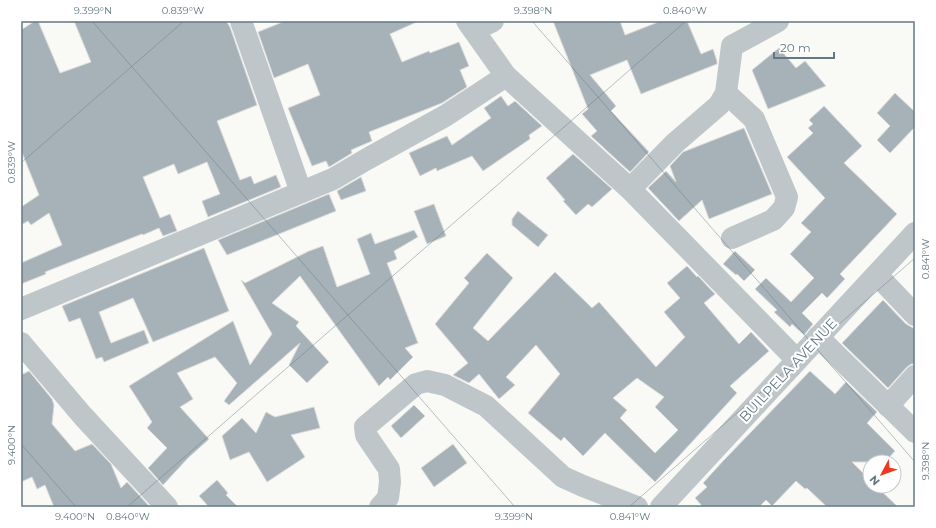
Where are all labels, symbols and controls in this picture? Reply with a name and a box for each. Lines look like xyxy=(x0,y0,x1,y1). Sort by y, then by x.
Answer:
text: 9.399°N xyxy=(74,4,112,17)
text: 0.839°W xyxy=(162,4,204,17)
text: 9.398°N xyxy=(514,4,552,17)
text: 0.840°W xyxy=(663,4,707,17)
scale bar xyxy=(774,34,834,60)
text: 20 m xyxy=(780,40,811,55)
text: 0.839°W xyxy=(5,141,18,183)
text: 0.841°W xyxy=(919,239,932,279)
street label: BUILPELA AVENUE xyxy=(735,314,841,426)
text: 9.400°N xyxy=(5,425,18,465)
text: 9.398°N xyxy=(919,442,932,480)
north arrow xyxy=(862,454,902,494)
text: N xyxy=(866,473,883,489)
text: 9.400°N xyxy=(55,510,95,523)
text: 0.840°W xyxy=(106,510,150,523)
text: 9.399°N xyxy=(495,510,533,523)
text: 0.841°W xyxy=(610,510,650,523)

